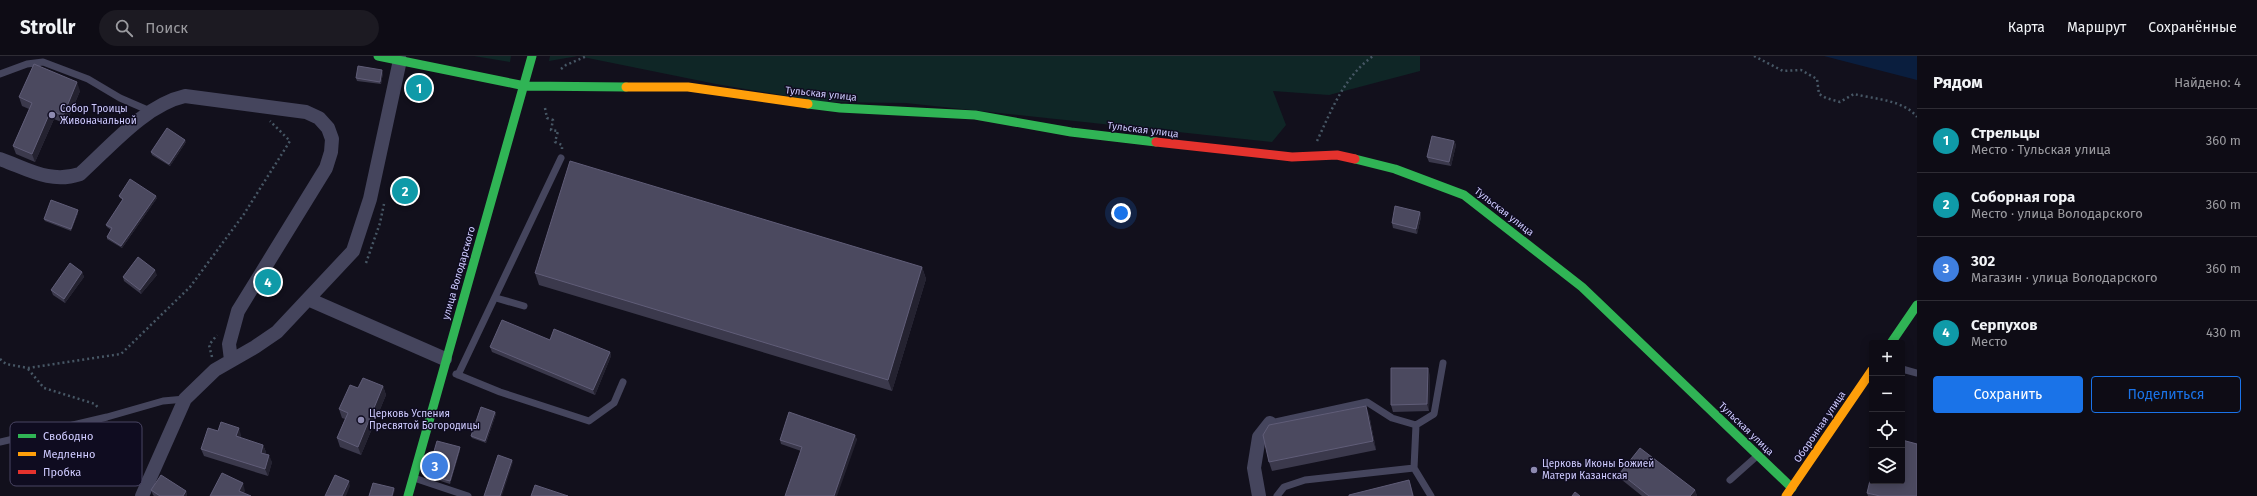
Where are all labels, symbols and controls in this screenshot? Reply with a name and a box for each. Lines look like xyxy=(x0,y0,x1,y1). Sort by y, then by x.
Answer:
search box xyxy=(99,10,379,46)
text: Strollr xyxy=(20,16,75,39)
icon: search xyxy=(113,17,135,39)
text: Поиск xyxy=(145,19,188,37)
text: Карта xyxy=(2008,19,2045,36)
text: Маршрут xyxy=(2067,19,2126,36)
text: Сохранённые xyxy=(2148,19,2237,36)
text: Рядом xyxy=(1933,72,1983,93)
pin: 1 xyxy=(406,73,432,103)
text: Найдено: 4 xyxy=(2174,75,2241,90)
street label: Тульская улица xyxy=(785,84,857,104)
place label: Собор Троицы Живоначальной xyxy=(60,103,137,127)
marker: Собор Троицы Живоначальной xyxy=(47,110,57,120)
street label: Тульская улица xyxy=(1107,120,1179,140)
text: Стрельцы xyxy=(1971,124,2040,142)
text: 1 xyxy=(1943,133,1949,148)
text: 360 m xyxy=(2206,133,2241,148)
text: Место · Тульская улица xyxy=(1971,142,2111,157)
pin: 2 xyxy=(392,176,418,206)
street label: Тульская улица xyxy=(1472,185,1536,239)
text: Соборная гора xyxy=(1971,188,2075,206)
text: 2 xyxy=(1943,197,1949,212)
text: 360 m xyxy=(2206,197,2241,212)
your location xyxy=(1111,203,1131,223)
text: Место · улица Володарского xyxy=(1971,206,2143,221)
street label: улица Володарского xyxy=(440,225,478,321)
text: 302 xyxy=(1971,252,1995,270)
text: 3 xyxy=(1943,261,1949,276)
text: 360 m xyxy=(2206,261,2241,276)
pin: 4 xyxy=(255,267,281,297)
text: Магазин · улица Володарского xyxy=(1971,270,2158,285)
text: Серпухов xyxy=(1971,316,2038,334)
text: 4 xyxy=(1942,325,1950,340)
text: 430 m xyxy=(2206,325,2241,340)
text: Место xyxy=(1971,334,2008,349)
map controls xyxy=(1869,340,1905,484)
button: + xyxy=(1869,340,1905,376)
button: − xyxy=(1869,376,1905,412)
button: Сохранить xyxy=(1933,376,2083,413)
button: Поделиться xyxy=(2091,376,2241,413)
street label: Оборонная улица xyxy=(1792,389,1848,465)
street label: Тульская улица xyxy=(1716,400,1776,458)
place label: Церковь Успения Пресвятой Богородицы xyxy=(369,408,480,432)
button: locate xyxy=(1869,412,1905,448)
marker: Церковь Успения Пресвятой Богородицы xyxy=(356,415,366,425)
legend xyxy=(10,422,142,486)
text: Свободно xyxy=(43,430,93,443)
text: Медленно xyxy=(43,448,95,461)
button: layers xyxy=(1869,448,1905,484)
pin: 3 xyxy=(422,451,448,481)
place label: Церковь Иконы Божией Матери Казанская xyxy=(1542,458,1654,482)
marker: Церковь Иконы Божией Матери Казанская xyxy=(1529,465,1539,475)
text: Пробка xyxy=(43,466,81,479)

